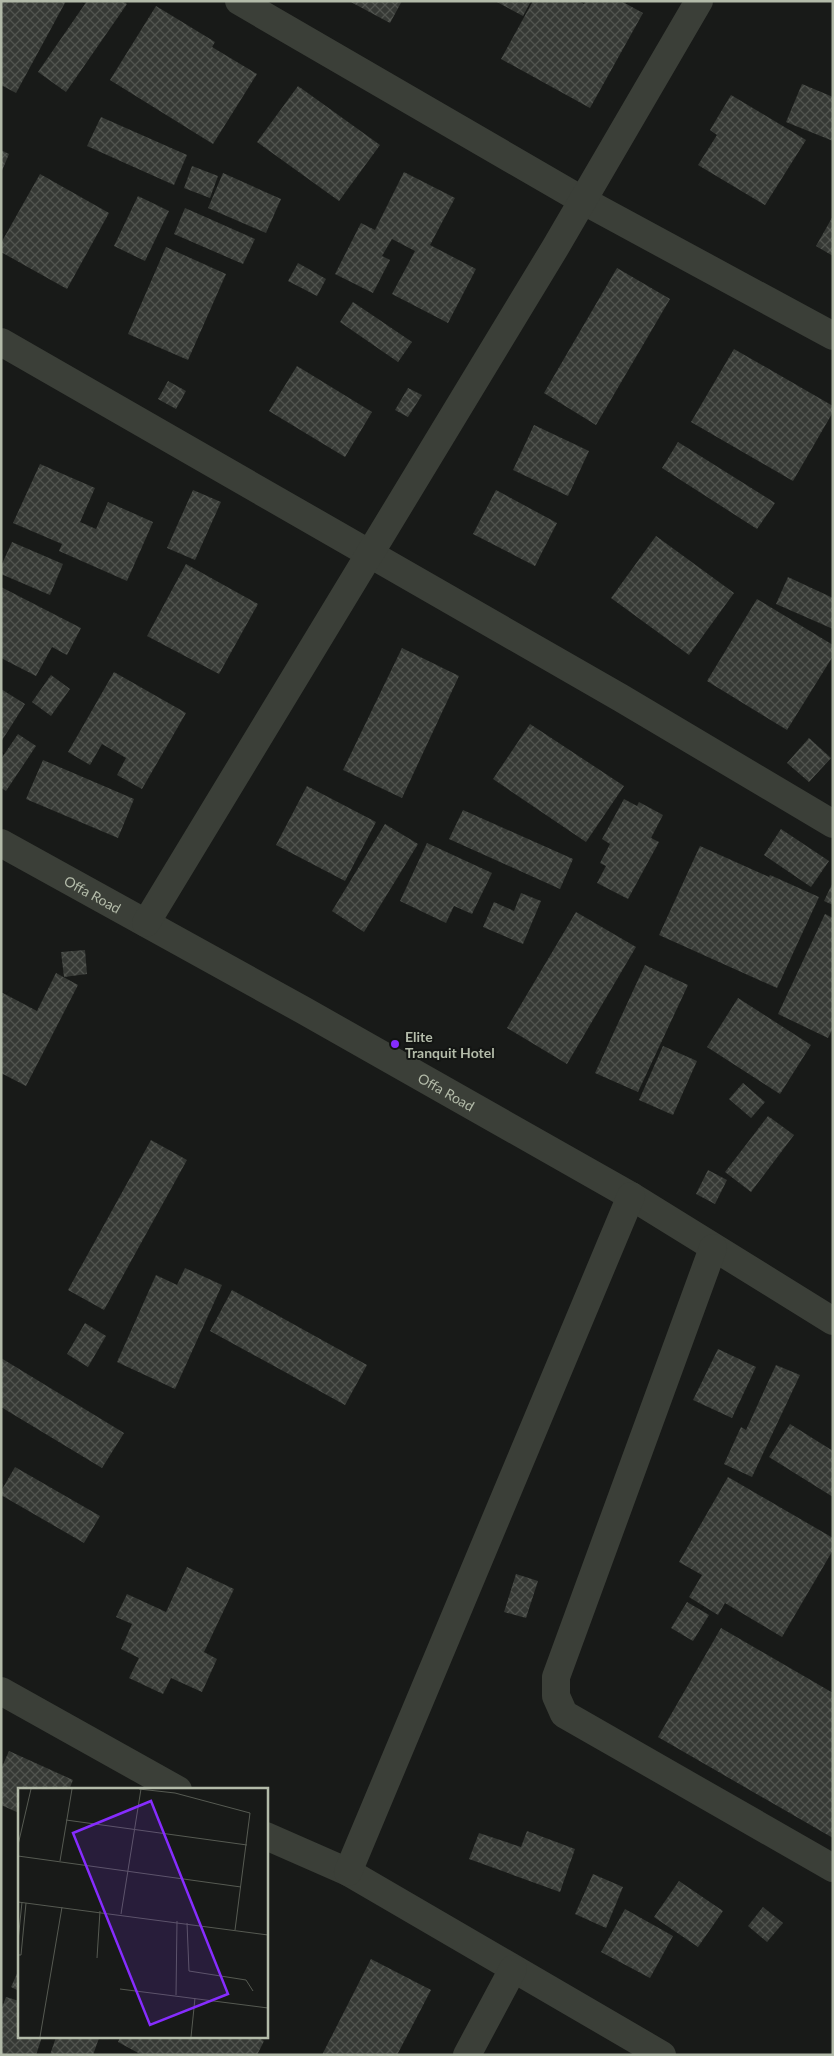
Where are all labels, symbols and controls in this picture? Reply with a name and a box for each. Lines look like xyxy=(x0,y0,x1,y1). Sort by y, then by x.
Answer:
street label: Offa Road xyxy=(62,871,124,916)
place label: Elite Tranquit Hotel xyxy=(405,1028,495,1061)
marker: Elite Tranquit Hotel xyxy=(389,1038,401,1050)
street label: Offa Road xyxy=(415,1069,478,1114)
inset map xyxy=(18,1788,268,2038)

